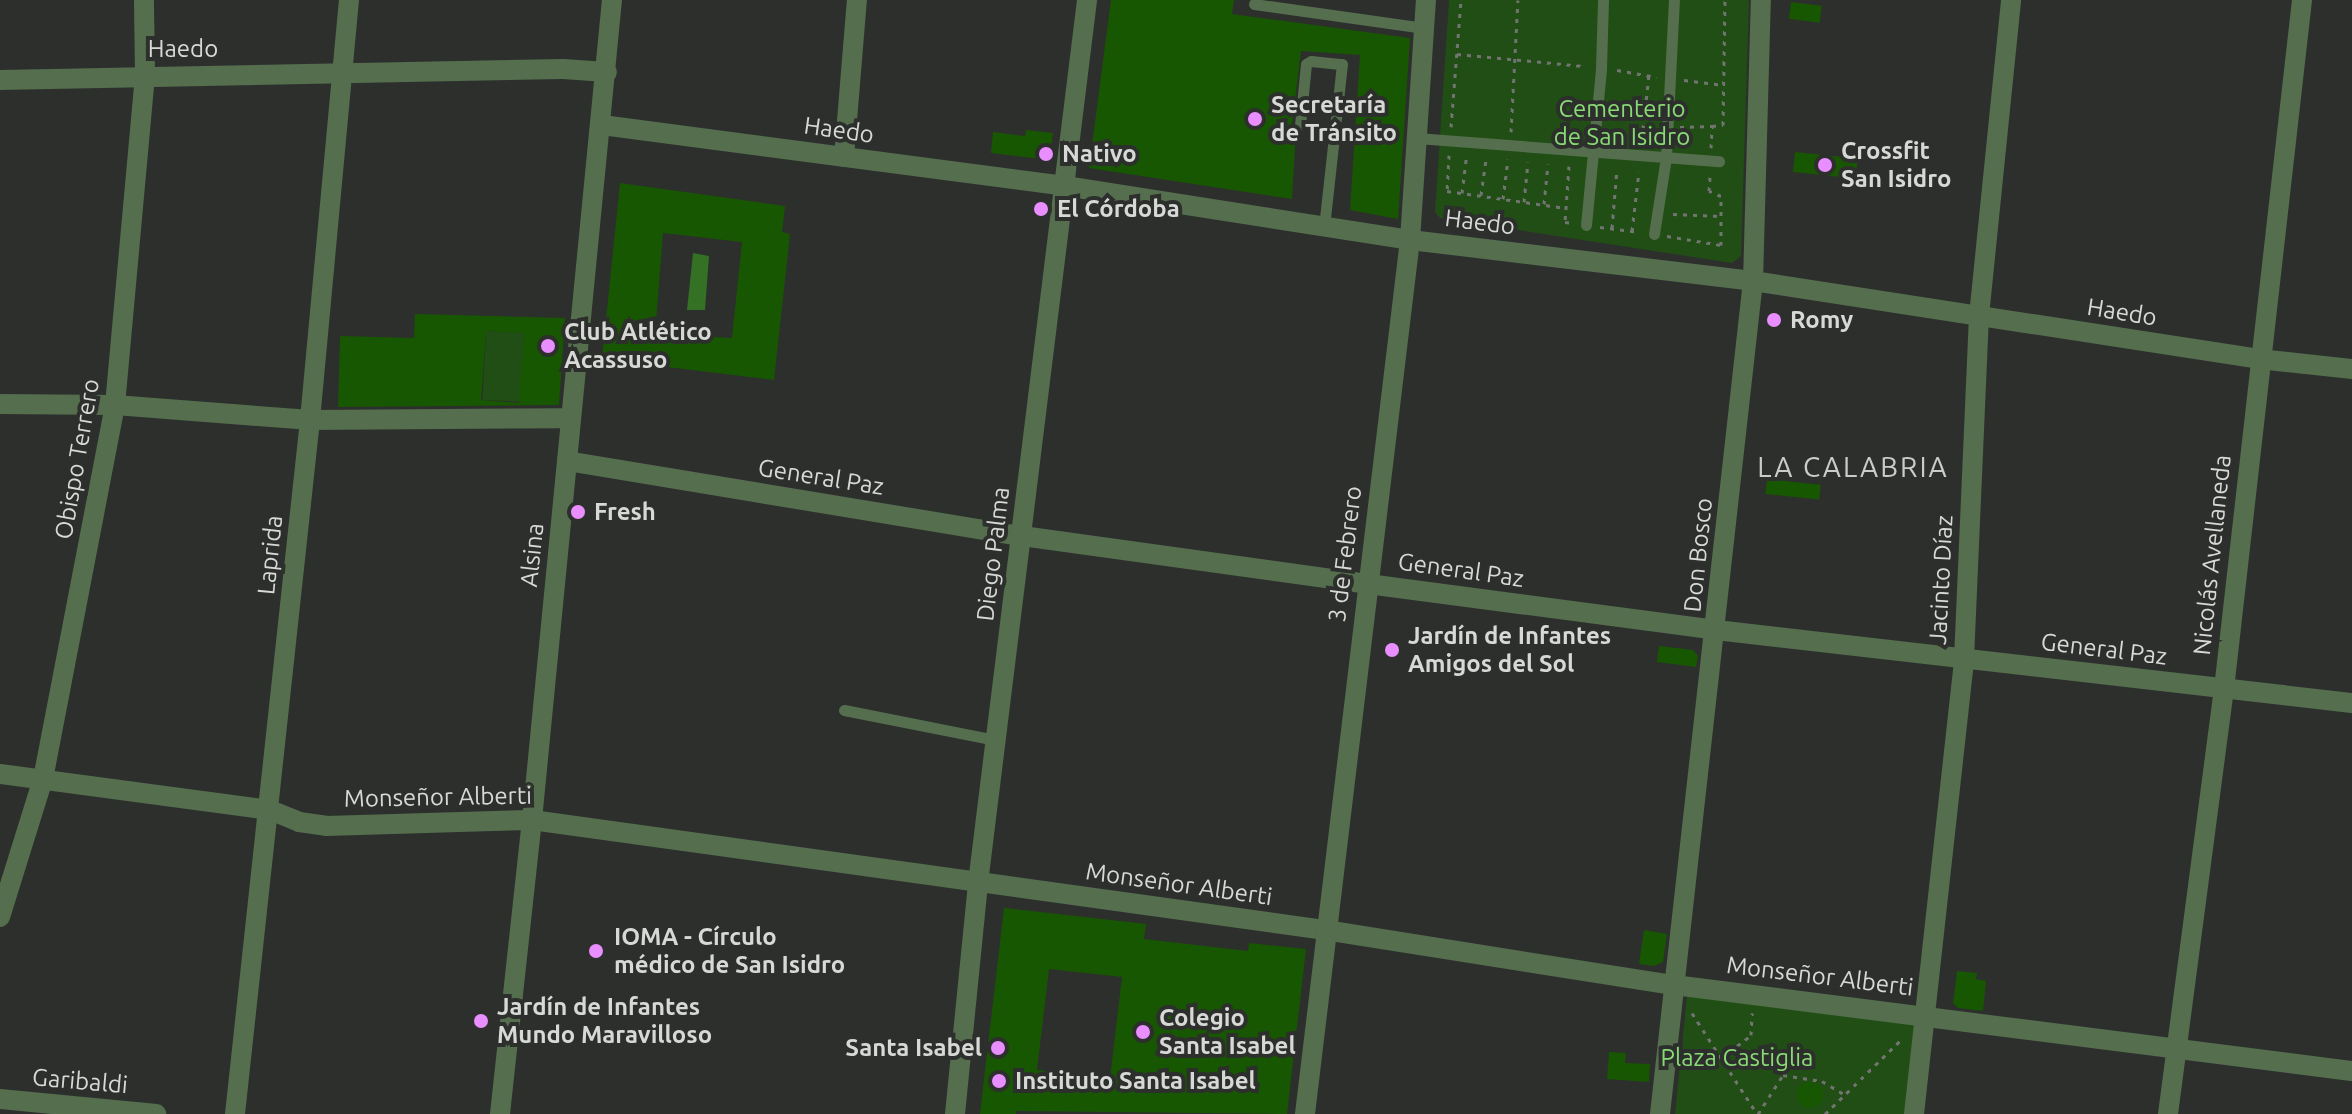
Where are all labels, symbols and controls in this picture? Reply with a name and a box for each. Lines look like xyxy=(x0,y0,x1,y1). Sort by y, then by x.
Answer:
street label: Haedo xyxy=(148,35,218,63)
place label: Secretaría de Tránsito xyxy=(1271,91,1397,147)
park label: Cementerio de San Isidro xyxy=(1554,95,1690,151)
marker: Secretaría de Tránsito xyxy=(1246,110,1264,128)
street label: Haedo xyxy=(802,111,876,149)
place label: Crossfit San Isidro xyxy=(1841,137,1951,193)
place label: Nativo xyxy=(1062,140,1137,168)
marker: Nativo xyxy=(1037,145,1055,163)
marker: Crossfit San Isidro xyxy=(1816,156,1834,174)
place label: El Córdoba xyxy=(1057,195,1180,223)
marker: El Córdoba xyxy=(1032,200,1050,218)
street label: Haedo xyxy=(1443,203,1517,241)
street label: Haedo xyxy=(2085,292,2159,332)
place label: Romy xyxy=(1790,306,1853,334)
marker: Romy xyxy=(1765,311,1783,329)
place label: Club Atlético Acassuso xyxy=(564,318,712,374)
marker: Club Atlético Acassuso xyxy=(539,337,557,355)
street label: Obispo Terrero xyxy=(49,377,105,541)
district label: LA CALABRIA xyxy=(1757,450,1949,484)
street label: General Paz xyxy=(756,453,886,501)
street label: Nicolás Avellaneda xyxy=(2187,453,2237,657)
street label: 3 de Febrero xyxy=(1322,484,1368,624)
street label: Diego Palma xyxy=(970,485,1016,623)
street label: Don Bosco xyxy=(1678,496,1718,614)
place label: Fresh xyxy=(594,498,656,526)
marker: Fresh xyxy=(569,503,587,521)
street label: Laprida xyxy=(252,514,288,596)
street label: Jacinto Díaz xyxy=(1923,514,1959,646)
street label: Alsina xyxy=(514,522,550,588)
street label: General Paz xyxy=(1396,547,1526,593)
place label: Jardín de Infantes Amigos del Sol xyxy=(1408,622,1611,678)
street label: General Paz xyxy=(2039,627,2169,671)
marker: Jardín de Infantes Amigos del Sol xyxy=(1383,641,1401,659)
street label: Monseñor Alberti xyxy=(344,781,532,813)
street label: Monseñor Alberti xyxy=(1084,857,1274,911)
place label: IOMA - Círculo médico de San Isidro xyxy=(614,923,845,979)
marker: IOMA - Círculo médico de San Isidro xyxy=(585,940,607,962)
street label: Monseñor Alberti xyxy=(1725,950,1915,1002)
place label: Jardín de Infantes Mundo Maravilloso xyxy=(497,993,712,1049)
place label: Colegio Santa Isabel xyxy=(1159,1004,1296,1060)
marker: Jardín de Infantes Mundo Maravilloso xyxy=(472,1012,490,1030)
marker: Colegio Santa Isabel xyxy=(1134,1023,1152,1041)
place label: Santa Isabel xyxy=(845,1034,982,1062)
marker: Santa Isabel xyxy=(989,1039,1007,1057)
park label: Plaza Castiglia xyxy=(1661,1044,1813,1072)
street label: Garibaldi xyxy=(31,1062,129,1100)
place label: Instituto Santa Isabel xyxy=(1015,1067,1256,1095)
marker: Instituto Santa Isabel xyxy=(990,1072,1008,1090)

